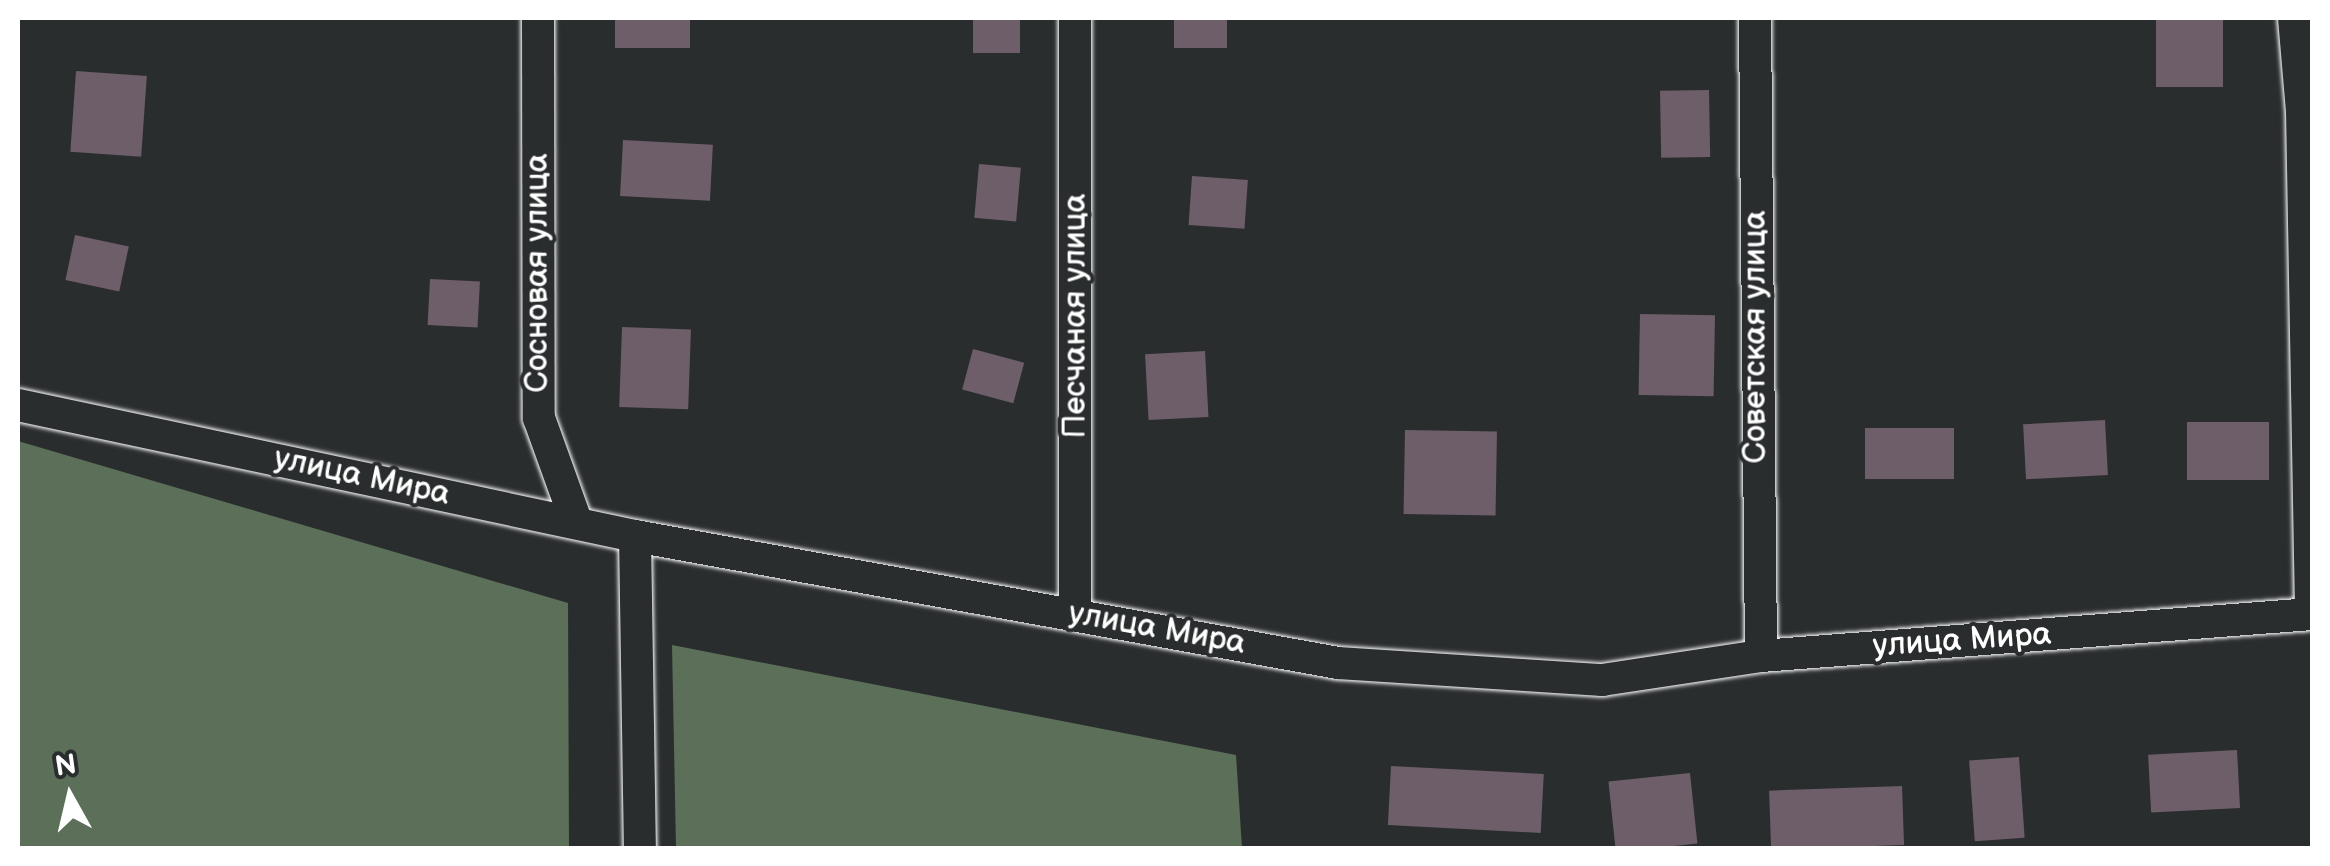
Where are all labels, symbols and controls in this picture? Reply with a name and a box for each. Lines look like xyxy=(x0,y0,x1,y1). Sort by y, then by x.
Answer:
street label: Сосновая улица xyxy=(519,153,557,393)
street label: Песчаная улица xyxy=(1057,194,1095,438)
street label: Советская улица xyxy=(1737,210,1775,464)
street label: улица Мира xyxy=(271,440,453,514)
street label: улица Мира xyxy=(1066,595,1248,663)
street label: улица Мира xyxy=(1872,616,2052,666)
north arrow xyxy=(20,746,120,846)
text: N xyxy=(53,748,78,784)

